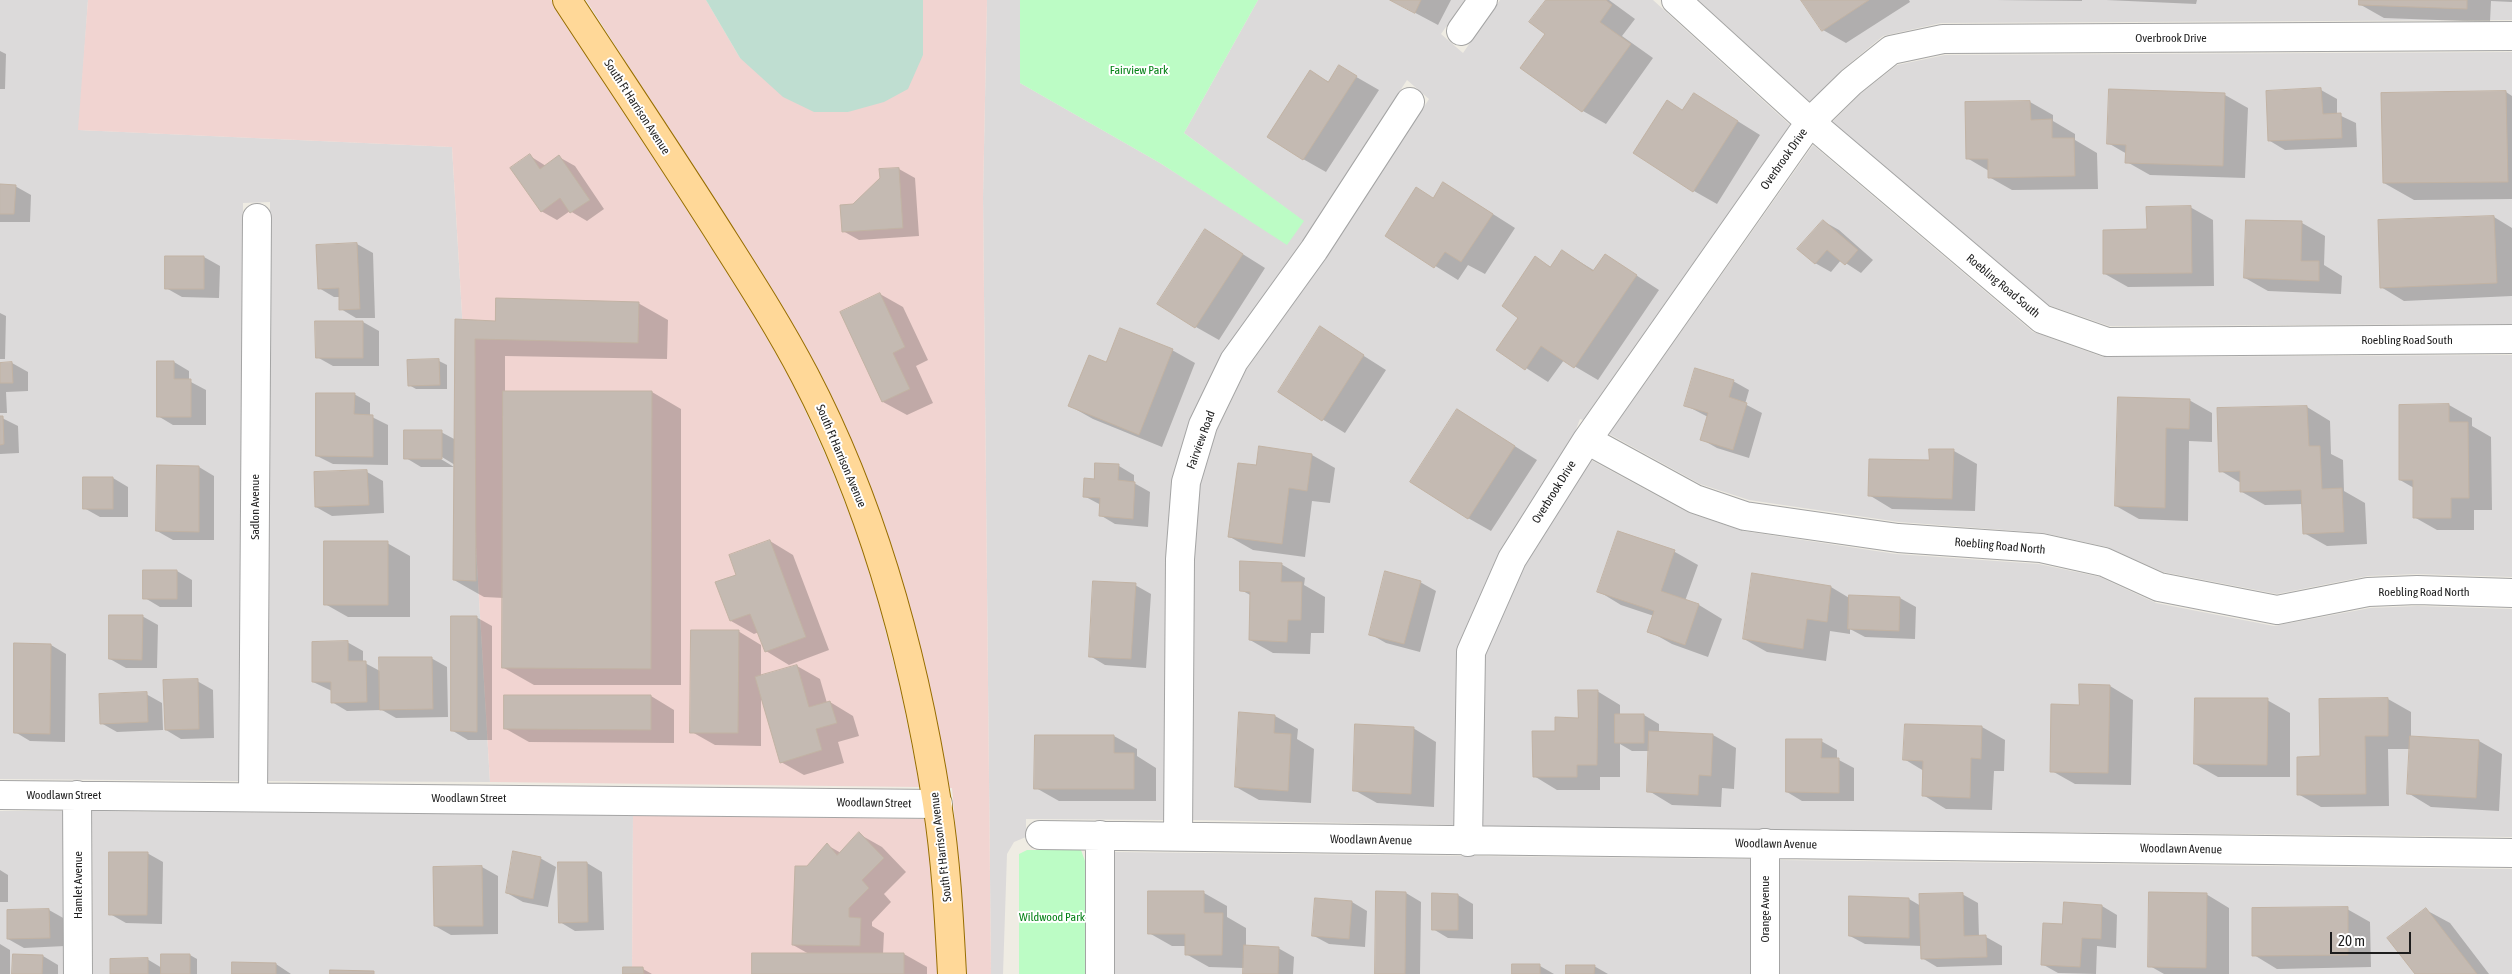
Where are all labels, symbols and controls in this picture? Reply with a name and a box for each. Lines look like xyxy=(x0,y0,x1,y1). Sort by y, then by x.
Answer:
street label: Overbrook Drive xyxy=(2135,31,2207,45)
street label: South Ft Harrison Avenue xyxy=(601,57,673,157)
park label: Fairview Park xyxy=(1110,63,1168,77)
street label: Overbrook Drive xyxy=(1758,126,1810,192)
street label: Roebling Road South xyxy=(1963,251,2043,321)
street label: Roebling Road South xyxy=(2361,333,2453,347)
street label: South Ft Harrison Avenue xyxy=(813,402,869,510)
street label: Fairview Road xyxy=(1184,409,1218,471)
street label: Overbrook Drive xyxy=(1529,458,1579,526)
street label: Sadlon Avenue xyxy=(248,474,262,540)
street label: Roebling Road North xyxy=(1954,535,2046,557)
street label: Roebling Road North xyxy=(2378,585,2470,599)
street label: Woodlawn Street xyxy=(26,788,102,802)
street label: Woodlawn Street xyxy=(431,791,507,805)
street label: South Ft Harrison Avenue xyxy=(927,791,955,903)
street label: Woodlawn Street xyxy=(836,795,912,811)
street label: Woodlawn Avenue xyxy=(1330,832,1412,848)
street label: Woodlawn Avenue xyxy=(1735,836,1817,852)
street label: Woodlawn Avenue xyxy=(2140,841,2222,857)
street label: Hamlet Avenue xyxy=(71,851,85,919)
street label: Orange Avenue xyxy=(1758,876,1772,942)
park label: Wildwood Park xyxy=(1019,910,1085,924)
scale bar xyxy=(2332,922,2413,954)
text: 20 m xyxy=(2338,932,2365,949)

